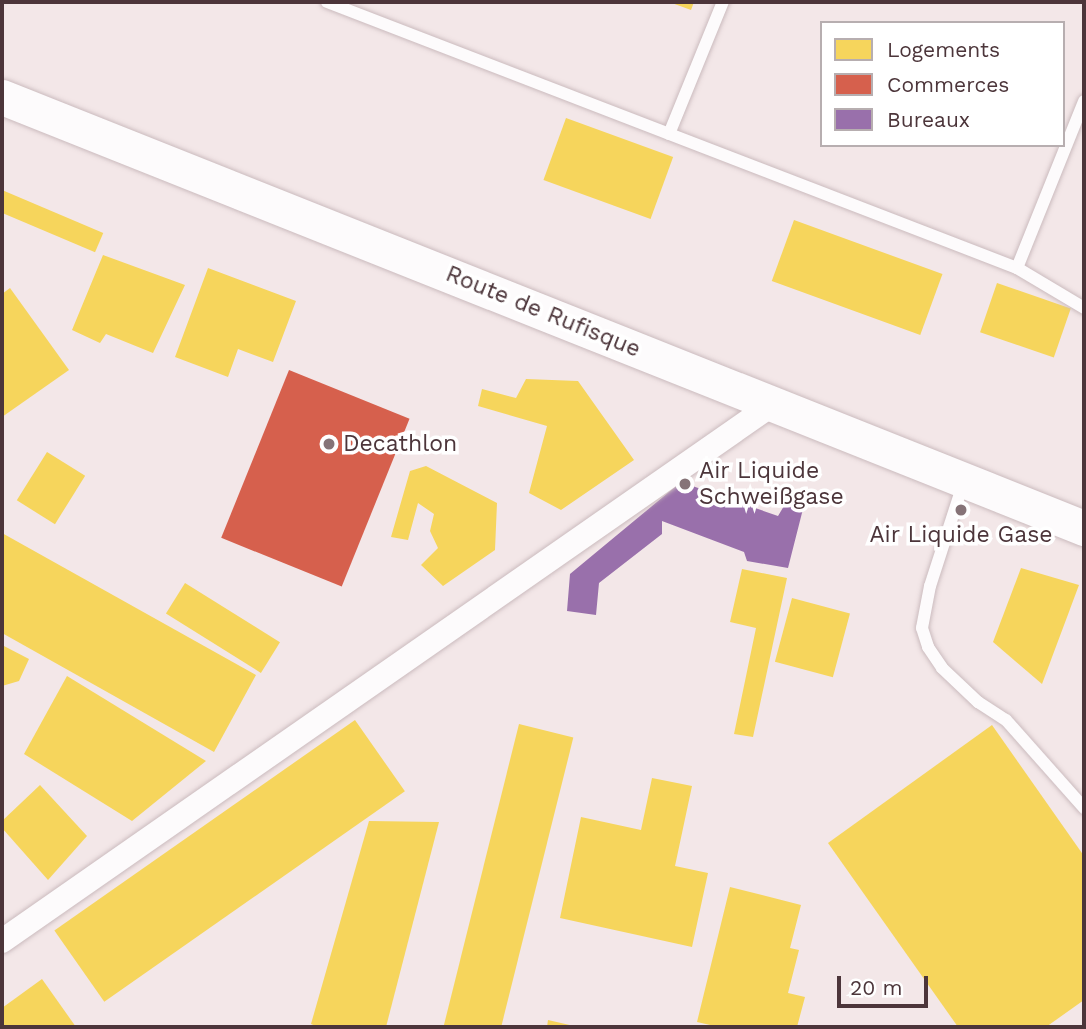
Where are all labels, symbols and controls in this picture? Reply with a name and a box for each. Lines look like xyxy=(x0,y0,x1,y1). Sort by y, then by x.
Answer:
legend xyxy=(820,21,1065,147)
text: Logements xyxy=(887,37,1000,62)
text: Commerces xyxy=(887,72,1009,97)
text: Bureaux xyxy=(887,107,970,132)
street label: Route de Rufisque xyxy=(442,260,644,364)
place label: Decathlon xyxy=(343,430,457,458)
marker: Decathlon xyxy=(321,436,337,452)
place label: Air Liquide Schweißgase xyxy=(699,457,844,511)
marker: Air Liquide Schweißgase xyxy=(677,476,693,492)
marker: Air Liquide Gase xyxy=(953,502,969,518)
place label: Air Liquide Gase xyxy=(869,521,1053,549)
scale bar xyxy=(841,962,932,1006)
text: 20 m xyxy=(850,975,902,1000)

